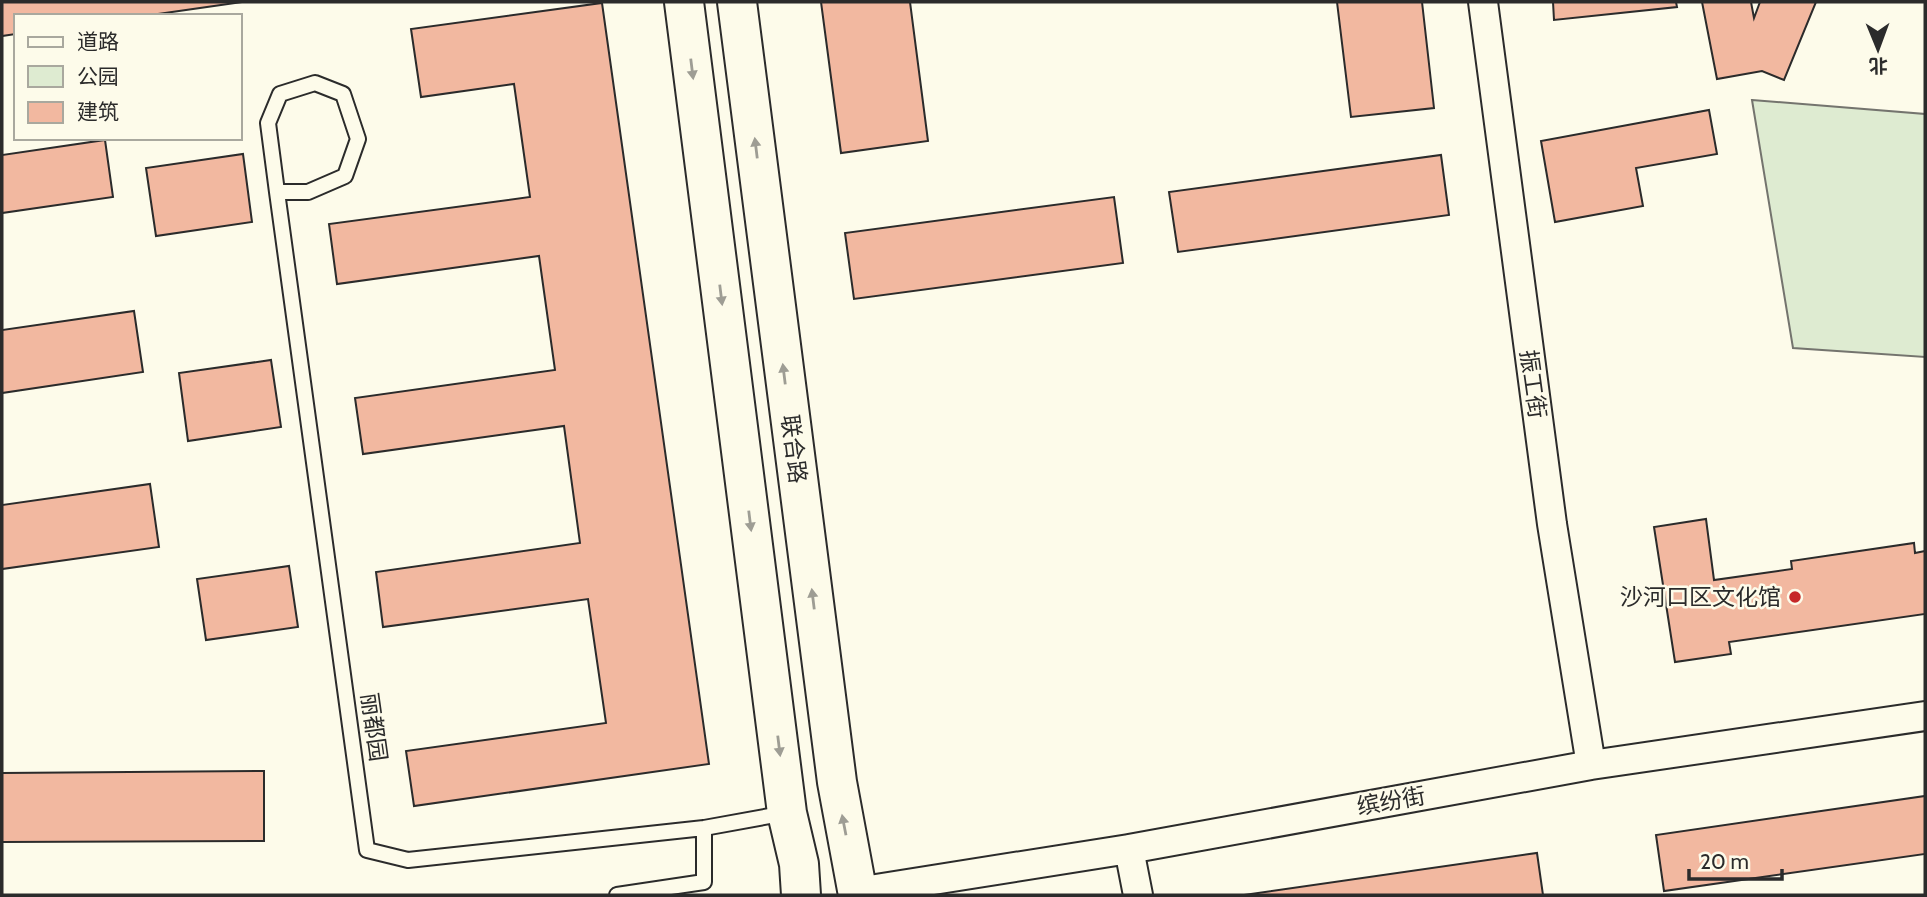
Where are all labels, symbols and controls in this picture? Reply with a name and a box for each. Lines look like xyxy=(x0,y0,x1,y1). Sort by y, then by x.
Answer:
legend xyxy=(14,14,242,140)
north arrow xyxy=(1843,14,1913,84)
text: 道路 xyxy=(77,29,119,54)
text: 北 xyxy=(1869,54,1888,77)
one-way arrow xyxy=(687,59,698,81)
text: 公园 xyxy=(77,64,119,89)
text: 建筑 xyxy=(77,99,119,124)
one-way arrow xyxy=(750,137,761,159)
one-way arrow xyxy=(716,284,727,306)
street label: 振工街 xyxy=(1514,348,1552,420)
one-way arrow xyxy=(779,362,790,384)
street label: 联合路 xyxy=(776,413,812,485)
one-way arrow xyxy=(744,510,755,532)
place label: 沙河口区文化馆 xyxy=(1620,583,1781,611)
one-way arrow xyxy=(808,588,819,610)
marker: 沙河口区文化馆 xyxy=(1787,589,1803,605)
street label: 丽都园 xyxy=(355,691,393,763)
one-way arrow xyxy=(773,736,784,758)
street label: 缤纷街 xyxy=(1355,781,1427,821)
one-way arrow xyxy=(839,813,850,835)
scale bar xyxy=(1689,838,1782,882)
text: 20 m xyxy=(1700,849,1749,874)

